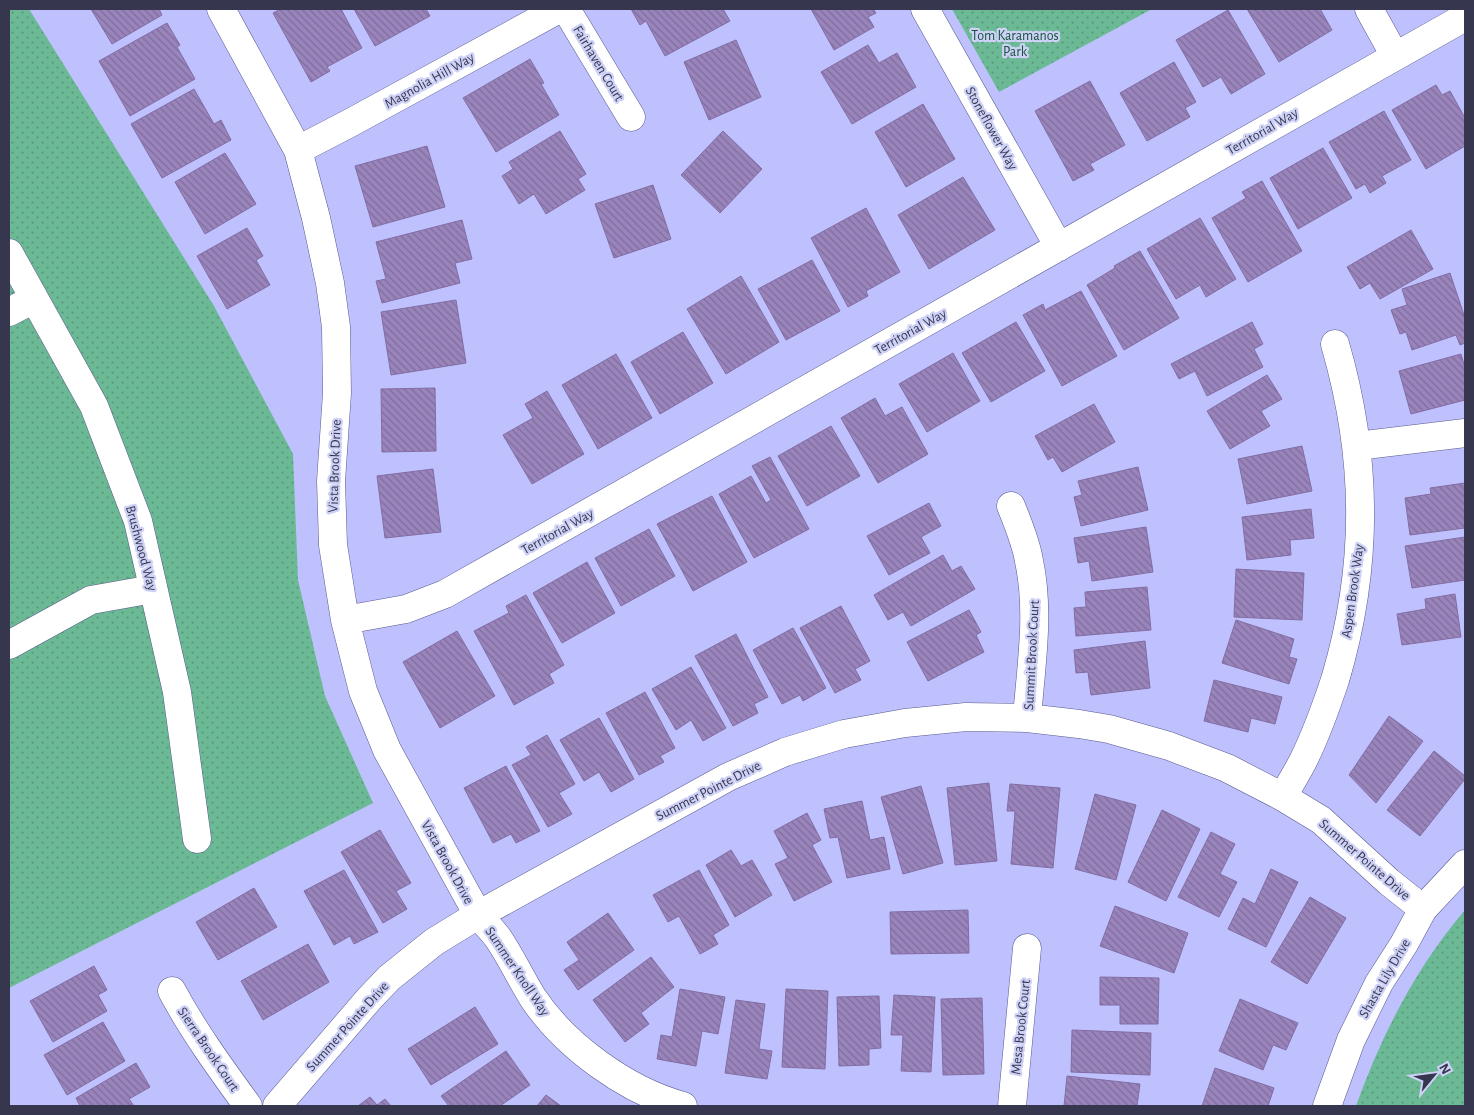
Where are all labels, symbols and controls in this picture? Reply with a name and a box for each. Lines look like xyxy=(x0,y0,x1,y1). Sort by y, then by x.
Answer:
street label: Fairhaven Court xyxy=(570,23,626,104)
park label: Tom Karamanos Park xyxy=(971,29,1059,59)
street label: Magnolia Hill Way xyxy=(382,50,477,111)
street label: Stoneflower Way xyxy=(963,85,1020,172)
street label: Territorial Way xyxy=(1224,106,1301,158)
street label: Territorial Way xyxy=(872,306,949,357)
street label: Vista Brook Drive xyxy=(326,419,344,513)
street label: Brushwood Way xyxy=(123,504,159,592)
street label: Territorial Way xyxy=(519,506,596,557)
street label: Aspen Brook Way xyxy=(1339,543,1367,639)
street label: Summit Brook Court xyxy=(1022,599,1042,710)
street label: Summer Pointe Drive xyxy=(654,758,763,823)
street label: Summer Pointe Drive xyxy=(1316,817,1413,903)
street label: Vista Brook Drive xyxy=(418,818,476,907)
street label: Summer Knoll Way xyxy=(482,925,552,1019)
street label: Shasta Lily Drive xyxy=(1357,937,1413,1020)
street label: Mesa Brook Court xyxy=(1009,978,1033,1075)
street label: Summer Pointe Drive xyxy=(304,979,392,1074)
street label: Sierra Brook Court xyxy=(175,1005,242,1095)
north arrow xyxy=(1409,1050,1459,1100)
text: N xyxy=(1436,1062,1453,1077)

